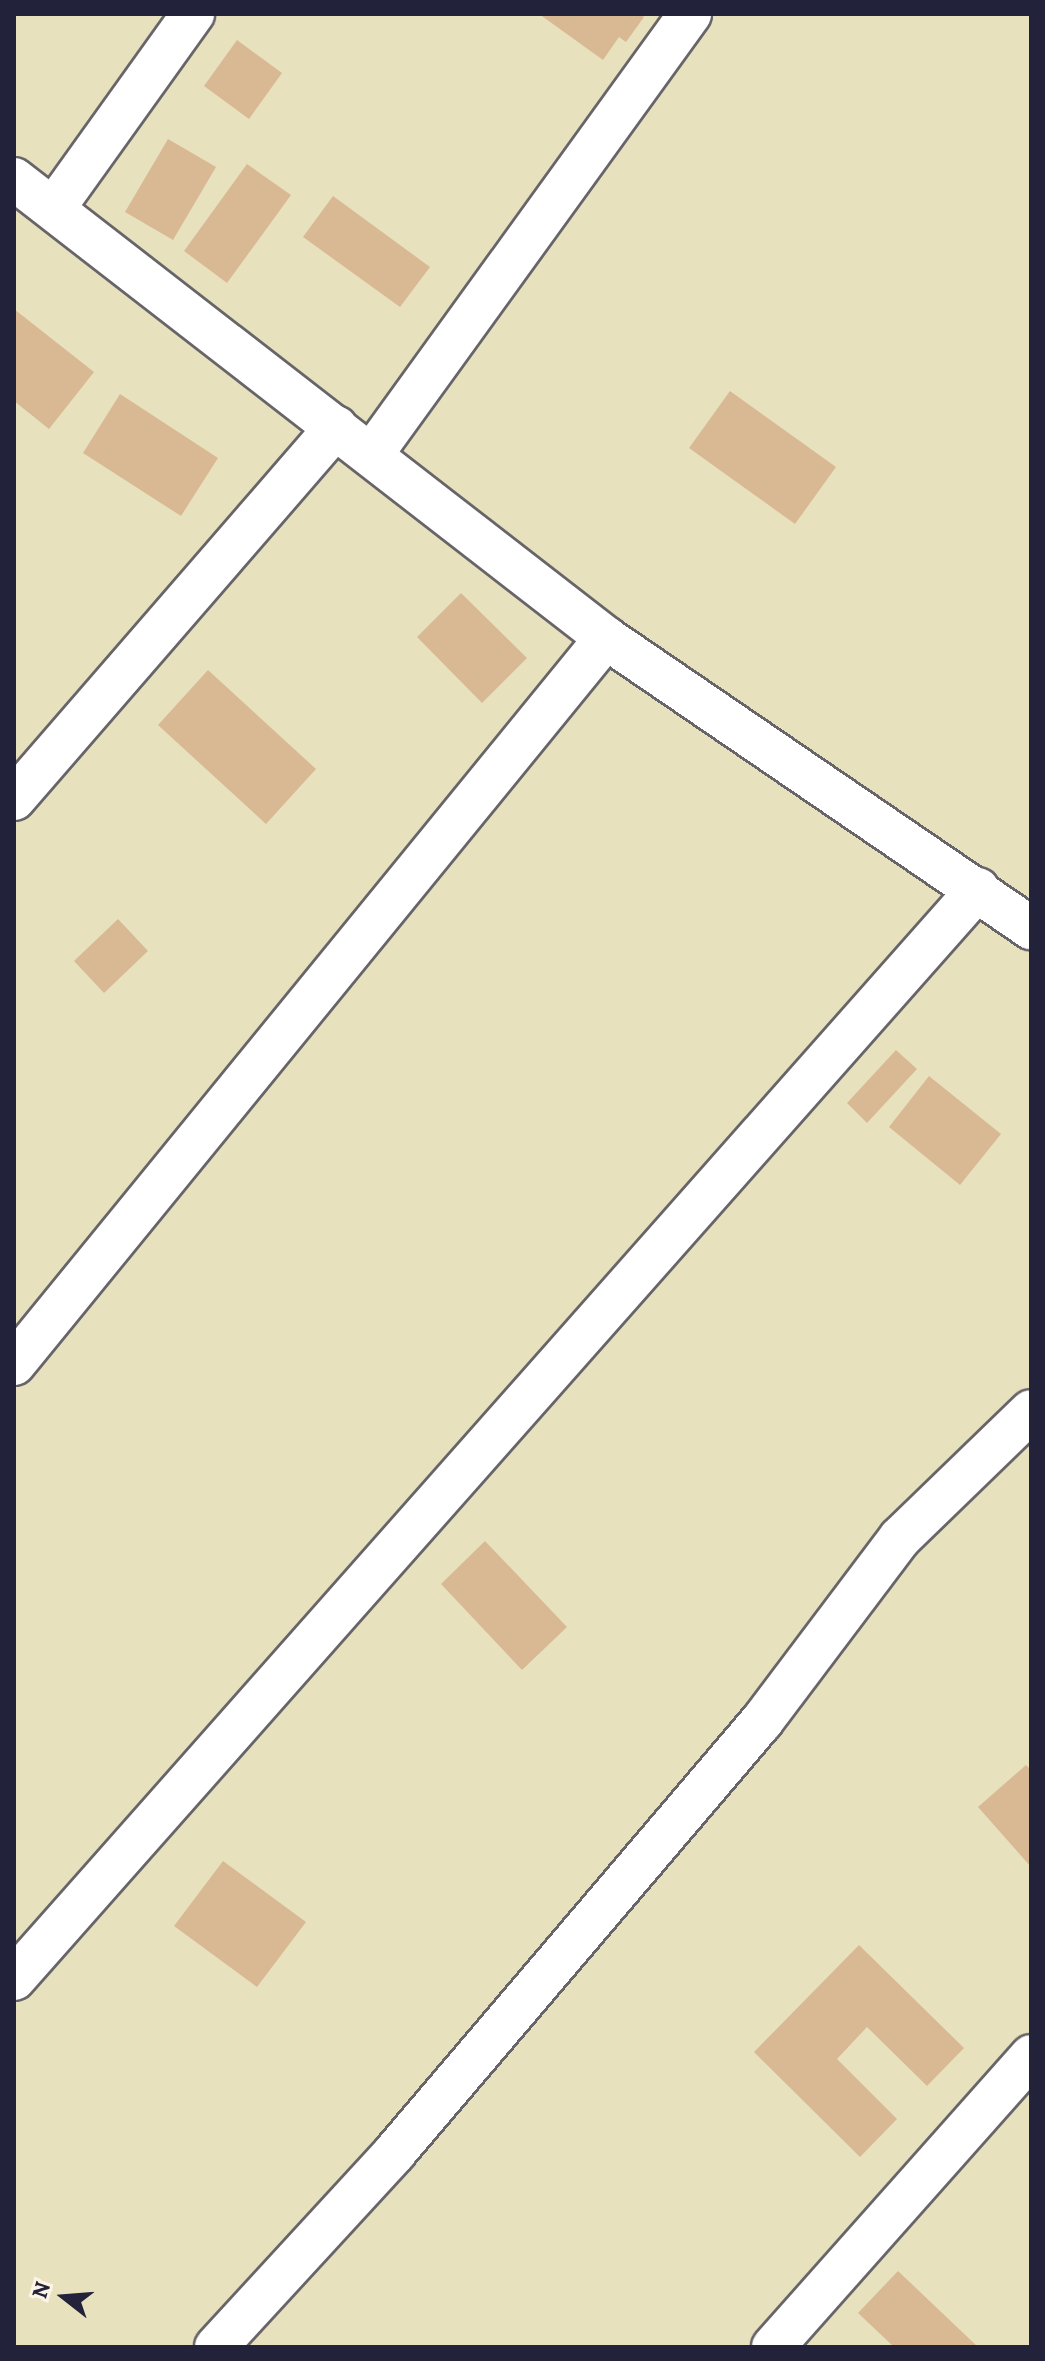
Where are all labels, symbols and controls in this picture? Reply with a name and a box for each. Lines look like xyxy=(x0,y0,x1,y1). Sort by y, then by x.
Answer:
north arrow xyxy=(24,2257,104,2337)
text: N xyxy=(24,2278,58,2302)

